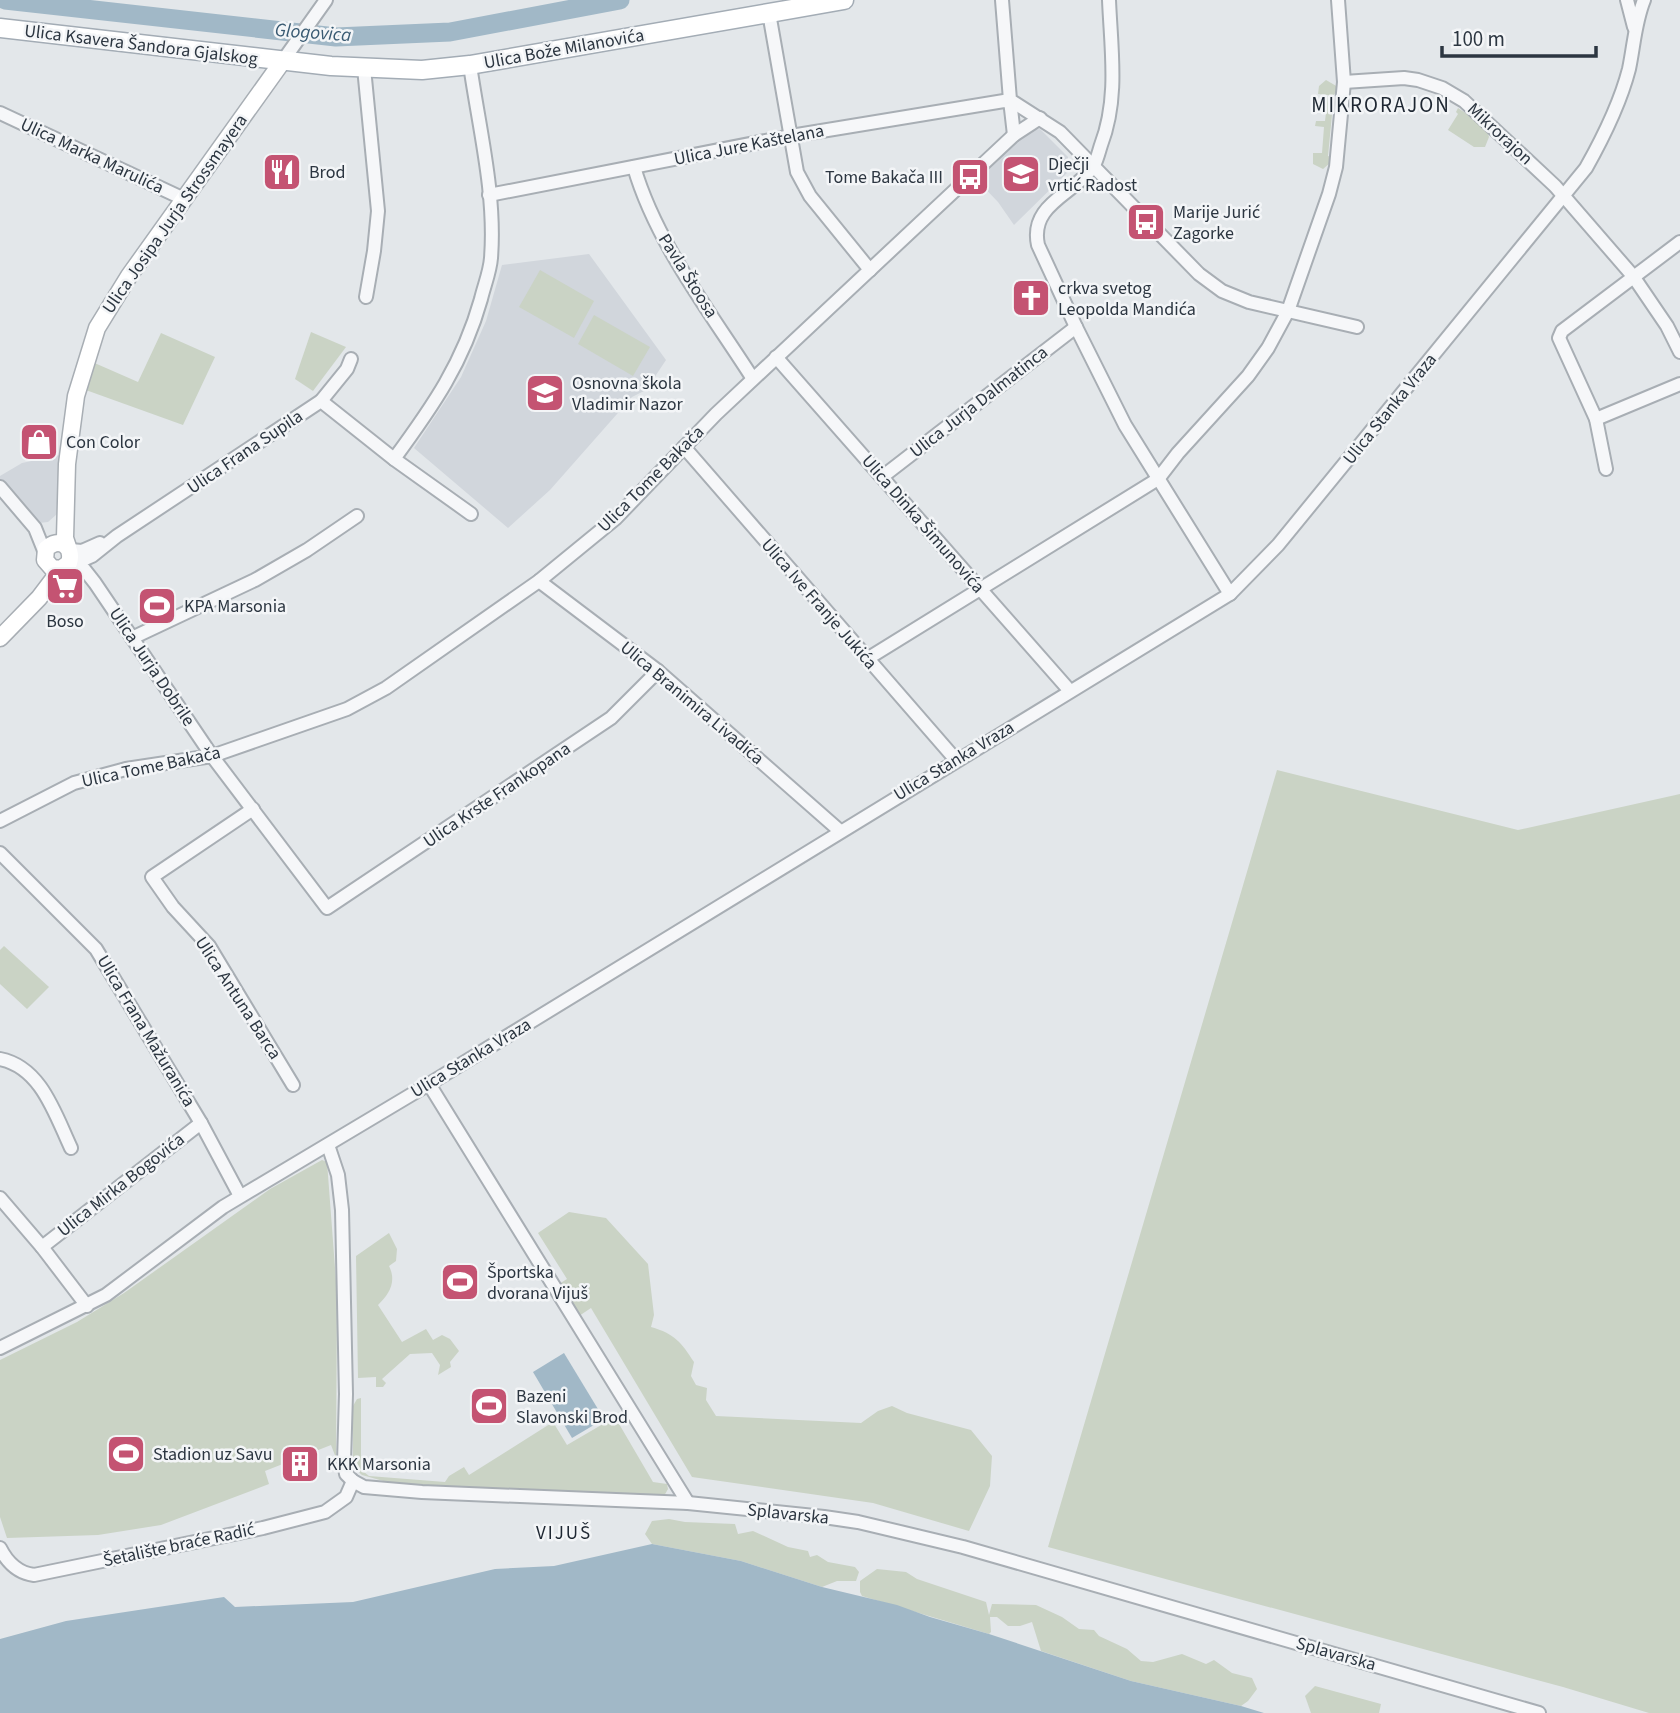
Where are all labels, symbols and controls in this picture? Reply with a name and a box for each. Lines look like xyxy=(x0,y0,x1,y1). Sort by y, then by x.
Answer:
scale bar xyxy=(1442,14,1596,58)
water label: Glogovica xyxy=(274,17,352,49)
street label: Ulica Ksavera Šandora Gjalskog xyxy=(23,18,259,72)
street label: Ulica Bože Milanovića xyxy=(482,23,646,75)
text: 100 m xyxy=(1452,24,1505,54)
district label: MIKRORAJON xyxy=(1311,90,1451,120)
street label: Mikrorajon xyxy=(1462,97,1538,171)
street label: Ulica Josipa Jurja Strossmayera xyxy=(96,109,254,319)
street label: Ulica Marka Marulića xyxy=(16,112,168,200)
street label: Ulica Jure Kaštelana xyxy=(672,118,826,172)
restaurant icon: Brod xyxy=(261,151,303,193)
place label: Dječji vrtić Radost xyxy=(1048,152,1137,198)
school or university icon: Dječji vrtić Radost xyxy=(1000,153,1042,195)
bus stop icon: Tome Bakača III xyxy=(949,156,991,198)
place label: Brod xyxy=(309,160,345,185)
place label: Tome Bakača III xyxy=(825,165,943,190)
place label: Marije Jurić Zagorke xyxy=(1173,200,1260,246)
bus stop icon: Marije Jurić Zagorke xyxy=(1125,201,1167,243)
street label: Pavla Štoosa xyxy=(652,229,724,323)
place label: crkva svetog Leopolda Mandića xyxy=(1058,276,1196,322)
church icon: crkva svetog Leopolda Mandića xyxy=(1010,277,1052,319)
street label: Ulica Jurja Dalmatinca xyxy=(905,340,1053,464)
street label: Ulica Stanka Vraza xyxy=(1337,348,1443,470)
place label: Osnovna škola Vladimir Nazor xyxy=(572,371,683,417)
school or university icon: Osnovna škola Vladimir Nazor xyxy=(524,372,566,414)
street label: Ulica Frana Supila xyxy=(182,404,308,500)
street label: Ulica Tome Bakača xyxy=(592,420,710,538)
shop icon: Con Color xyxy=(18,421,60,463)
place label: Con Color xyxy=(66,430,141,455)
street label: Ulica Dinka Šimunovića xyxy=(856,449,990,599)
street label: Ulica Ive Franje Jukića xyxy=(755,533,883,675)
supermarket icon: Boso xyxy=(44,565,86,607)
sports icon: KPA Marsonia xyxy=(136,585,178,627)
place label: KPA Marsonia xyxy=(184,594,286,619)
street label: Ulica Jurja Dobrile xyxy=(103,603,201,731)
place label: Boso xyxy=(46,609,84,634)
street label: Ulica Branimira Livadića xyxy=(615,635,769,771)
street label: Ulica Stanka Vraza xyxy=(889,715,1019,807)
street label: Ulica Krste Frankopana xyxy=(418,736,576,854)
street label: Ulica Tome Bakača xyxy=(79,740,223,794)
street label: Ulica Antuna Barca xyxy=(189,932,287,1064)
street label: Ulica Frana Mažuranića xyxy=(91,950,201,1112)
street label: Ulica Stanka Vraza xyxy=(406,1012,536,1104)
street label: Ulica Mirka Bogovića xyxy=(52,1127,190,1243)
place label: Športska dvorana Vijuš xyxy=(487,1260,588,1306)
sports icon: Športska dvorana Vijuš xyxy=(439,1261,481,1303)
place label: Bazeni Slavonski Brod xyxy=(516,1384,628,1430)
sports icon: Bazeni Slavonski Brod xyxy=(468,1385,510,1427)
sports icon: Stadion uz Savu xyxy=(105,1433,147,1475)
place label: Stadion uz Savu xyxy=(153,1442,273,1467)
building icon: KKK Marsonia xyxy=(279,1443,321,1485)
place label: KKK Marsonia xyxy=(327,1452,431,1477)
street label: Splavarska xyxy=(746,1497,830,1531)
street label: Šetalište braće Radić xyxy=(101,1517,257,1573)
district label: VIJUŠ xyxy=(536,1520,592,1547)
street label: Splavarska xyxy=(1293,1631,1379,1677)

